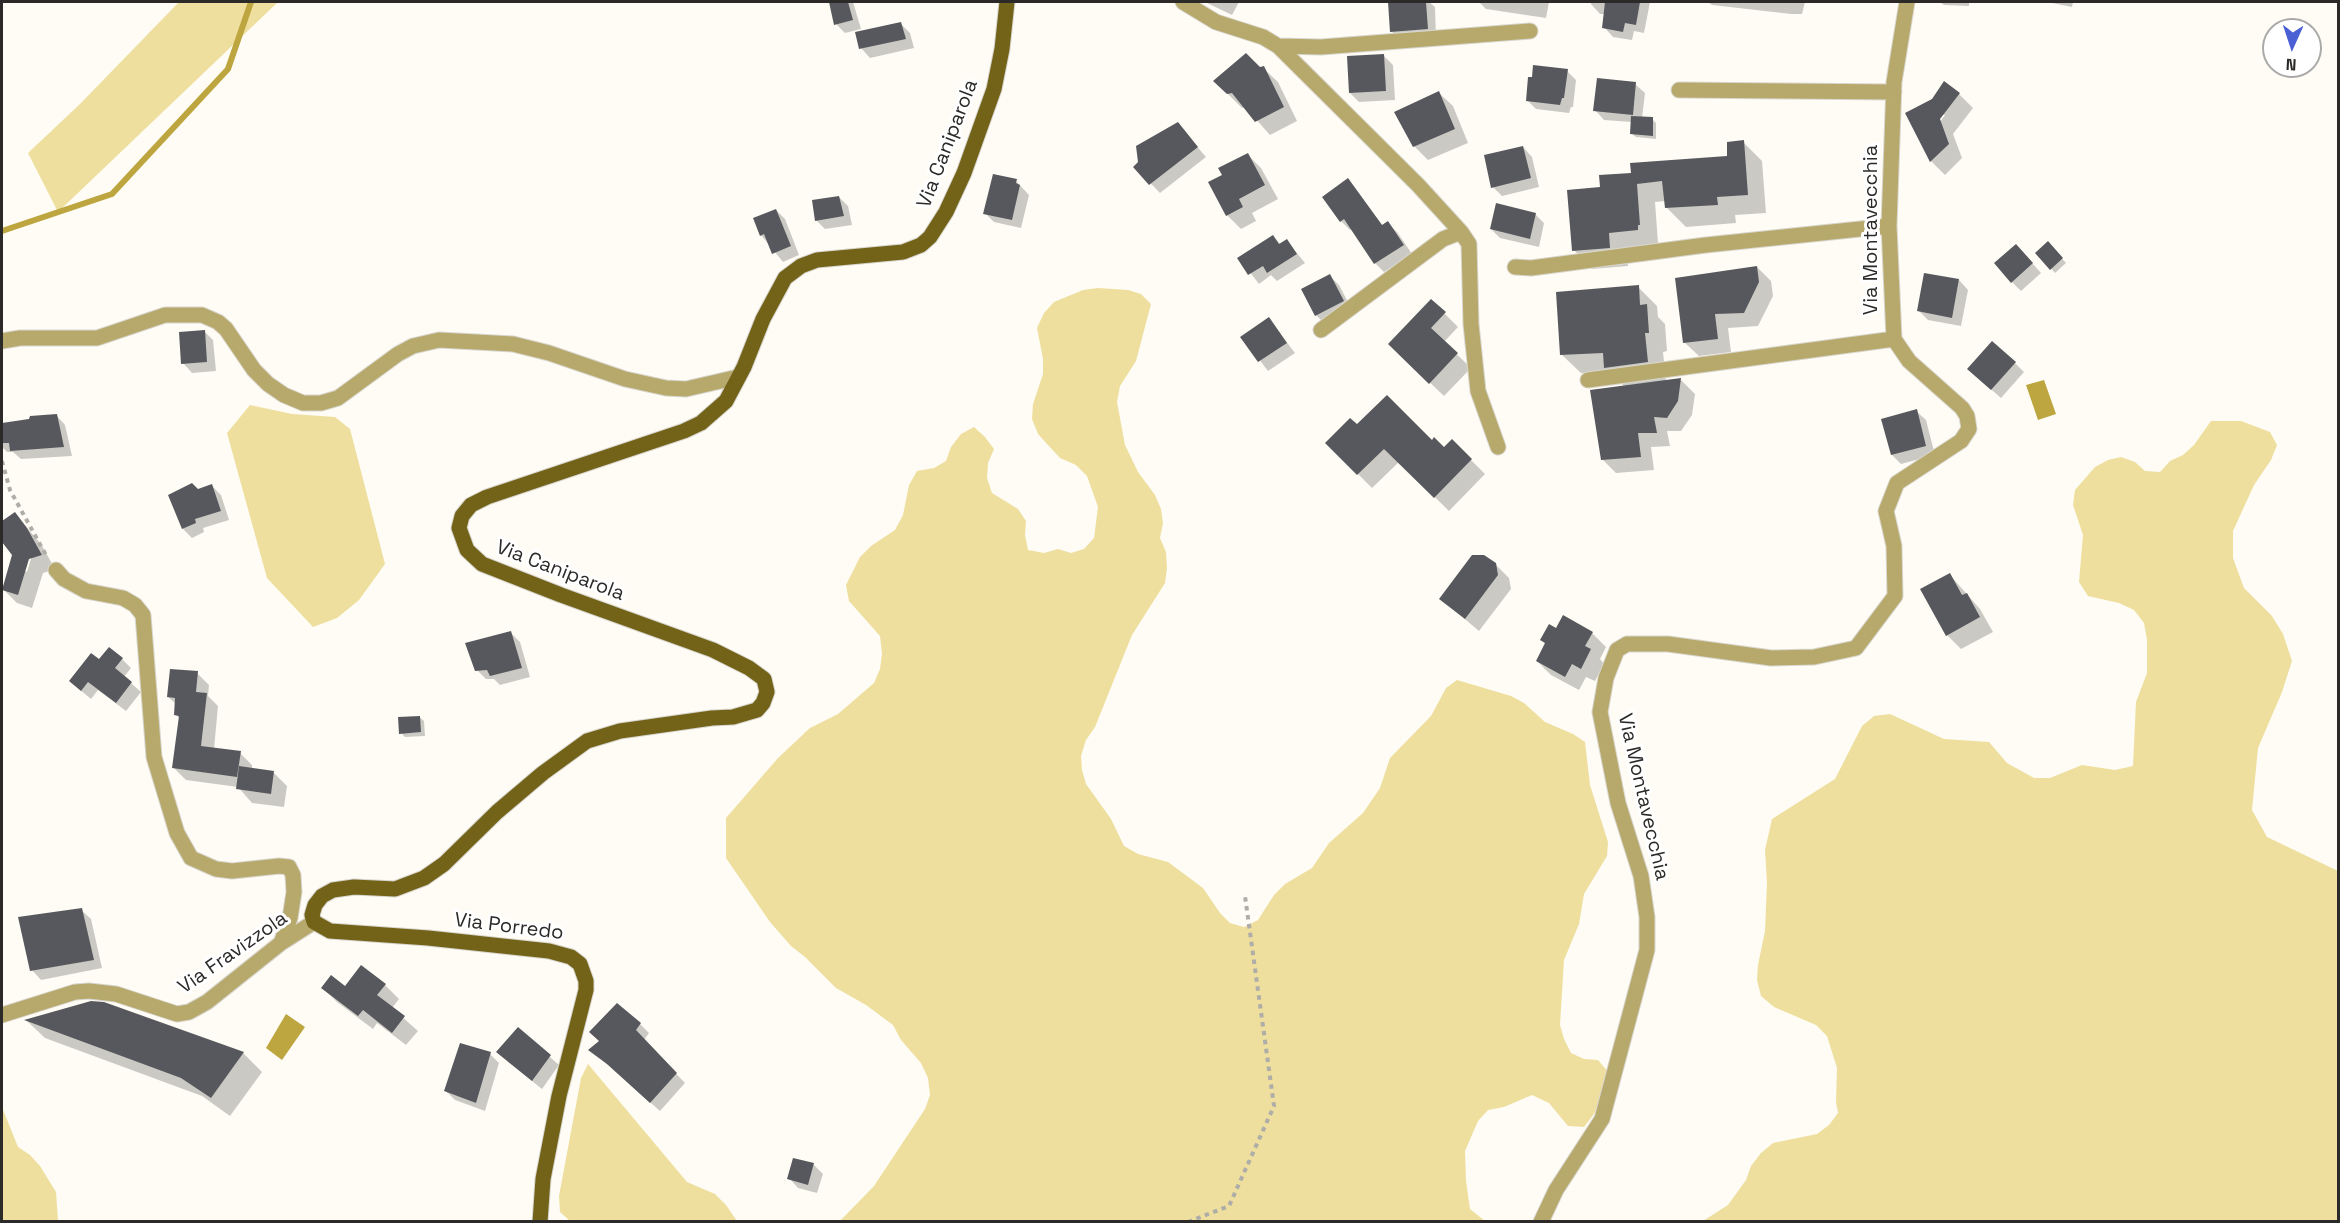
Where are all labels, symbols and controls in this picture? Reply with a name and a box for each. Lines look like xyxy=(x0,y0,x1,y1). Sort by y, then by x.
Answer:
north arrow xyxy=(2262,18,2322,78)
text: N xyxy=(2285,54,2297,75)
street label: Via Caniparola xyxy=(912,76,984,212)
street label: Via Montavecchia xyxy=(1860,145,1884,315)
street label: Via Caniparola xyxy=(492,535,628,607)
street label: Via Montavecchia xyxy=(1612,711,1674,883)
street label: Via Fravizzola xyxy=(174,907,292,999)
street label: Via Porredo xyxy=(453,908,565,946)

